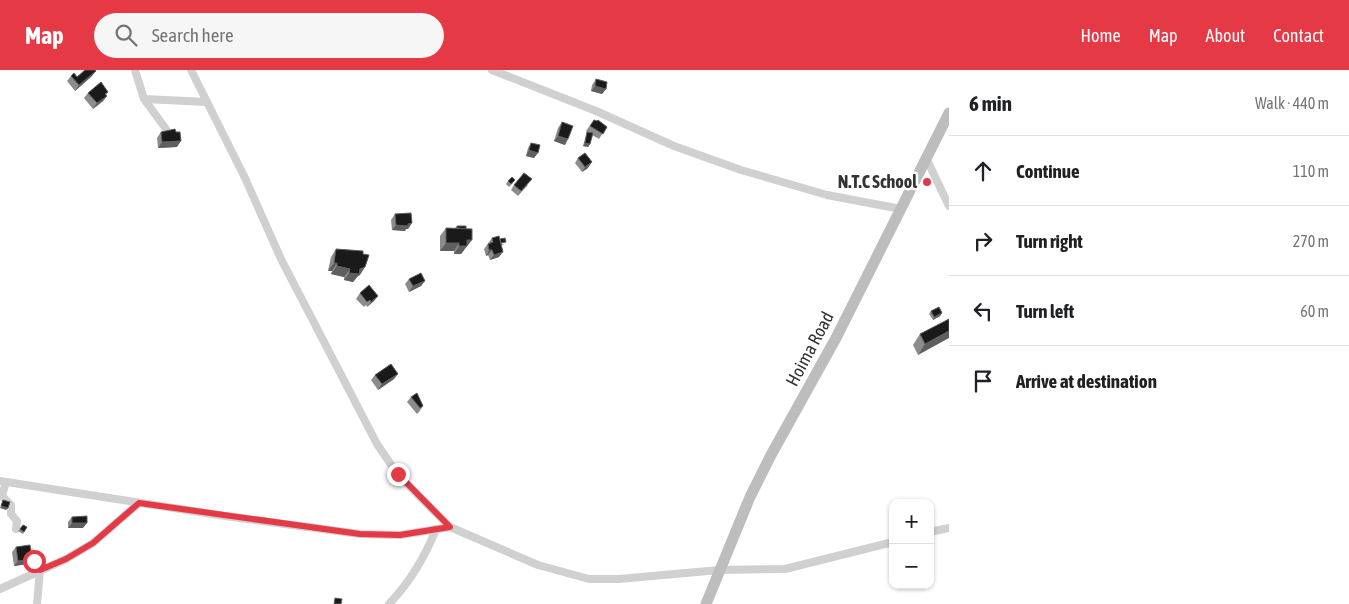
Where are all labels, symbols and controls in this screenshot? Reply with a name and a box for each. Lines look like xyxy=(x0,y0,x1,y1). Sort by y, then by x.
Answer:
search box xyxy=(94,13,444,58)
icon: search xyxy=(112,21,140,49)
text: Map xyxy=(25,22,64,49)
text: Search here xyxy=(152,24,234,46)
text: Home xyxy=(1081,25,1121,46)
text: Map xyxy=(1149,25,1178,46)
text: About xyxy=(1206,25,1245,46)
text: Contact xyxy=(1273,25,1324,46)
text: 6 min xyxy=(969,91,1012,115)
text: Walk · 440 m xyxy=(1255,94,1329,112)
icon: ahead xyxy=(969,157,997,185)
text: Continue xyxy=(1016,160,1080,182)
text: 110 m xyxy=(1293,162,1329,180)
place label: N.T.C School xyxy=(838,171,917,192)
marker: N.T.C School xyxy=(921,176,933,188)
icon: right xyxy=(969,227,997,255)
text: Turn right xyxy=(1016,230,1083,252)
text: 270 m xyxy=(1293,232,1329,250)
icon: left xyxy=(969,297,997,325)
text: Turn left xyxy=(1016,300,1074,322)
text: 60 m xyxy=(1300,302,1329,320)
street label: Hoima Road xyxy=(781,308,838,390)
icon: arrive xyxy=(969,367,997,395)
text: Arrive at destination xyxy=(1016,370,1157,392)
route end xyxy=(387,463,410,486)
map controls xyxy=(889,499,934,589)
button: + xyxy=(889,499,934,544)
button: − xyxy=(889,544,934,589)
route start xyxy=(23,550,46,573)

